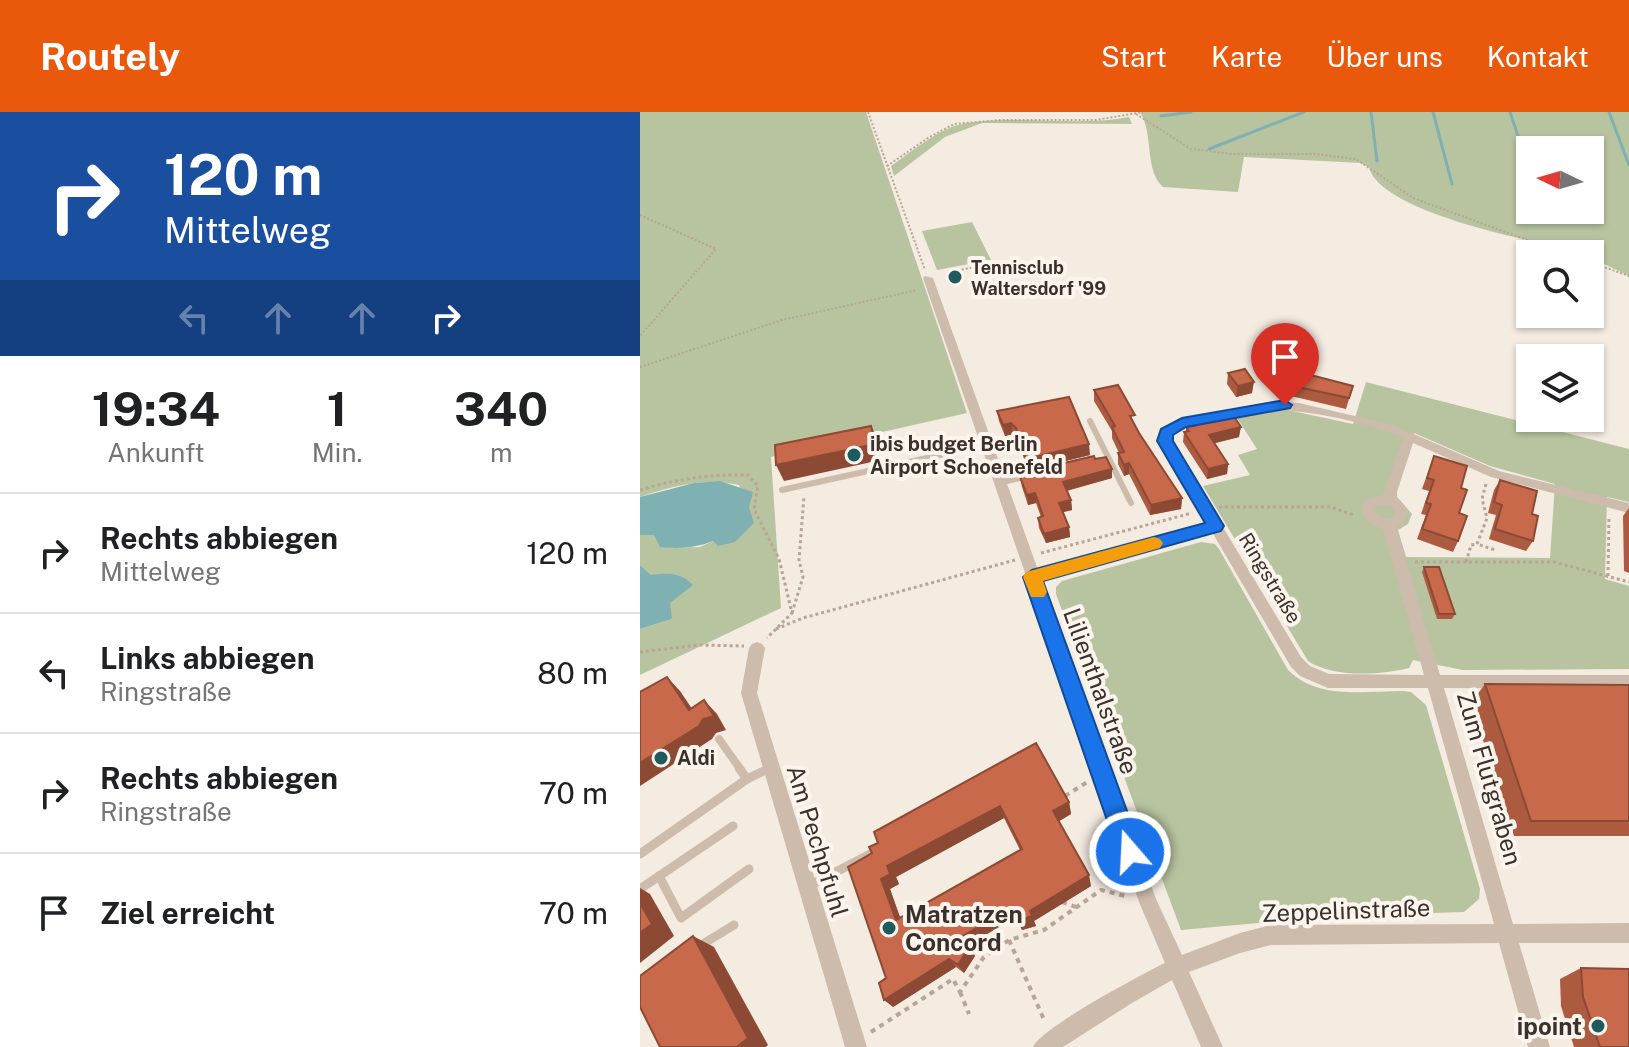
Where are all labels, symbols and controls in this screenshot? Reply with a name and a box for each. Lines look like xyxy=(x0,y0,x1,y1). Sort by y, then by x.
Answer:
text: Routely xyxy=(40,34,180,79)
text: Start xyxy=(1101,40,1167,73)
text: Karte xyxy=(1211,40,1282,73)
text: Über uns xyxy=(1326,40,1443,73)
text: Kontakt xyxy=(1487,40,1589,73)
north arrow xyxy=(1516,136,1604,224)
map controls xyxy=(1516,136,1604,432)
text: 120 m xyxy=(164,142,322,208)
icon: right xyxy=(32,144,136,248)
text: Mittelweg xyxy=(164,209,332,251)
button: search xyxy=(1516,240,1604,328)
place label: Tennisclub Waltersdorf '99 xyxy=(971,257,1106,299)
marker: Tennisclub Waltersdorf '99 xyxy=(946,268,964,286)
icon: left xyxy=(172,296,216,340)
icon: ahead xyxy=(256,296,300,340)
icon: ahead xyxy=(340,296,384,340)
icon: right xyxy=(424,296,468,340)
pin xyxy=(1251,323,1319,405)
icon: arrive xyxy=(1263,335,1307,379)
button: layers xyxy=(1516,344,1604,432)
text: 19:34 xyxy=(92,380,220,437)
text: 1 xyxy=(327,380,347,437)
text: 340 xyxy=(454,380,548,437)
place label: ibis budget Berlin Airport Schoenefeld xyxy=(870,432,1063,479)
text: Ankunft xyxy=(107,437,205,468)
text: Min. xyxy=(312,437,362,468)
text: m xyxy=(490,437,512,468)
marker: ibis budget Berlin Airport Schoenefeld xyxy=(845,446,863,464)
text: Rechts abbiegen xyxy=(100,520,338,556)
street label: Ringstraße xyxy=(1234,528,1306,628)
icon: right xyxy=(32,531,76,575)
text: 120 m xyxy=(526,535,608,571)
text: Mittelweg xyxy=(100,556,221,587)
street label: Lilienthalstraße xyxy=(1058,604,1144,778)
text: Links abbiegen xyxy=(100,640,315,676)
icon: left xyxy=(32,651,76,695)
text: 80 m xyxy=(537,655,608,691)
text: Ringstraße xyxy=(100,676,232,707)
street label: Zum Flutgraben xyxy=(1452,688,1528,868)
place label: Aldi xyxy=(677,746,715,770)
marker: Aldi xyxy=(652,749,670,767)
text: Rechts abbiegen xyxy=(100,760,338,796)
street label: Am Pechpfuhl xyxy=(782,762,854,920)
icon: right xyxy=(32,771,76,815)
text: 70 m xyxy=(539,775,608,811)
text: Ringstraße xyxy=(100,796,232,827)
position arrow xyxy=(1088,810,1172,894)
icon: arrive xyxy=(32,891,76,935)
street label: Zeppelinstraße xyxy=(1261,893,1431,927)
text: Ziel erreicht xyxy=(100,895,275,931)
text: 70 m xyxy=(539,895,608,931)
place label: Matratzen Concord xyxy=(905,900,1023,956)
marker: Matratzen Concord xyxy=(880,919,898,937)
place label: ipoint xyxy=(1517,1012,1582,1040)
marker: ipoint xyxy=(1589,1017,1607,1035)

